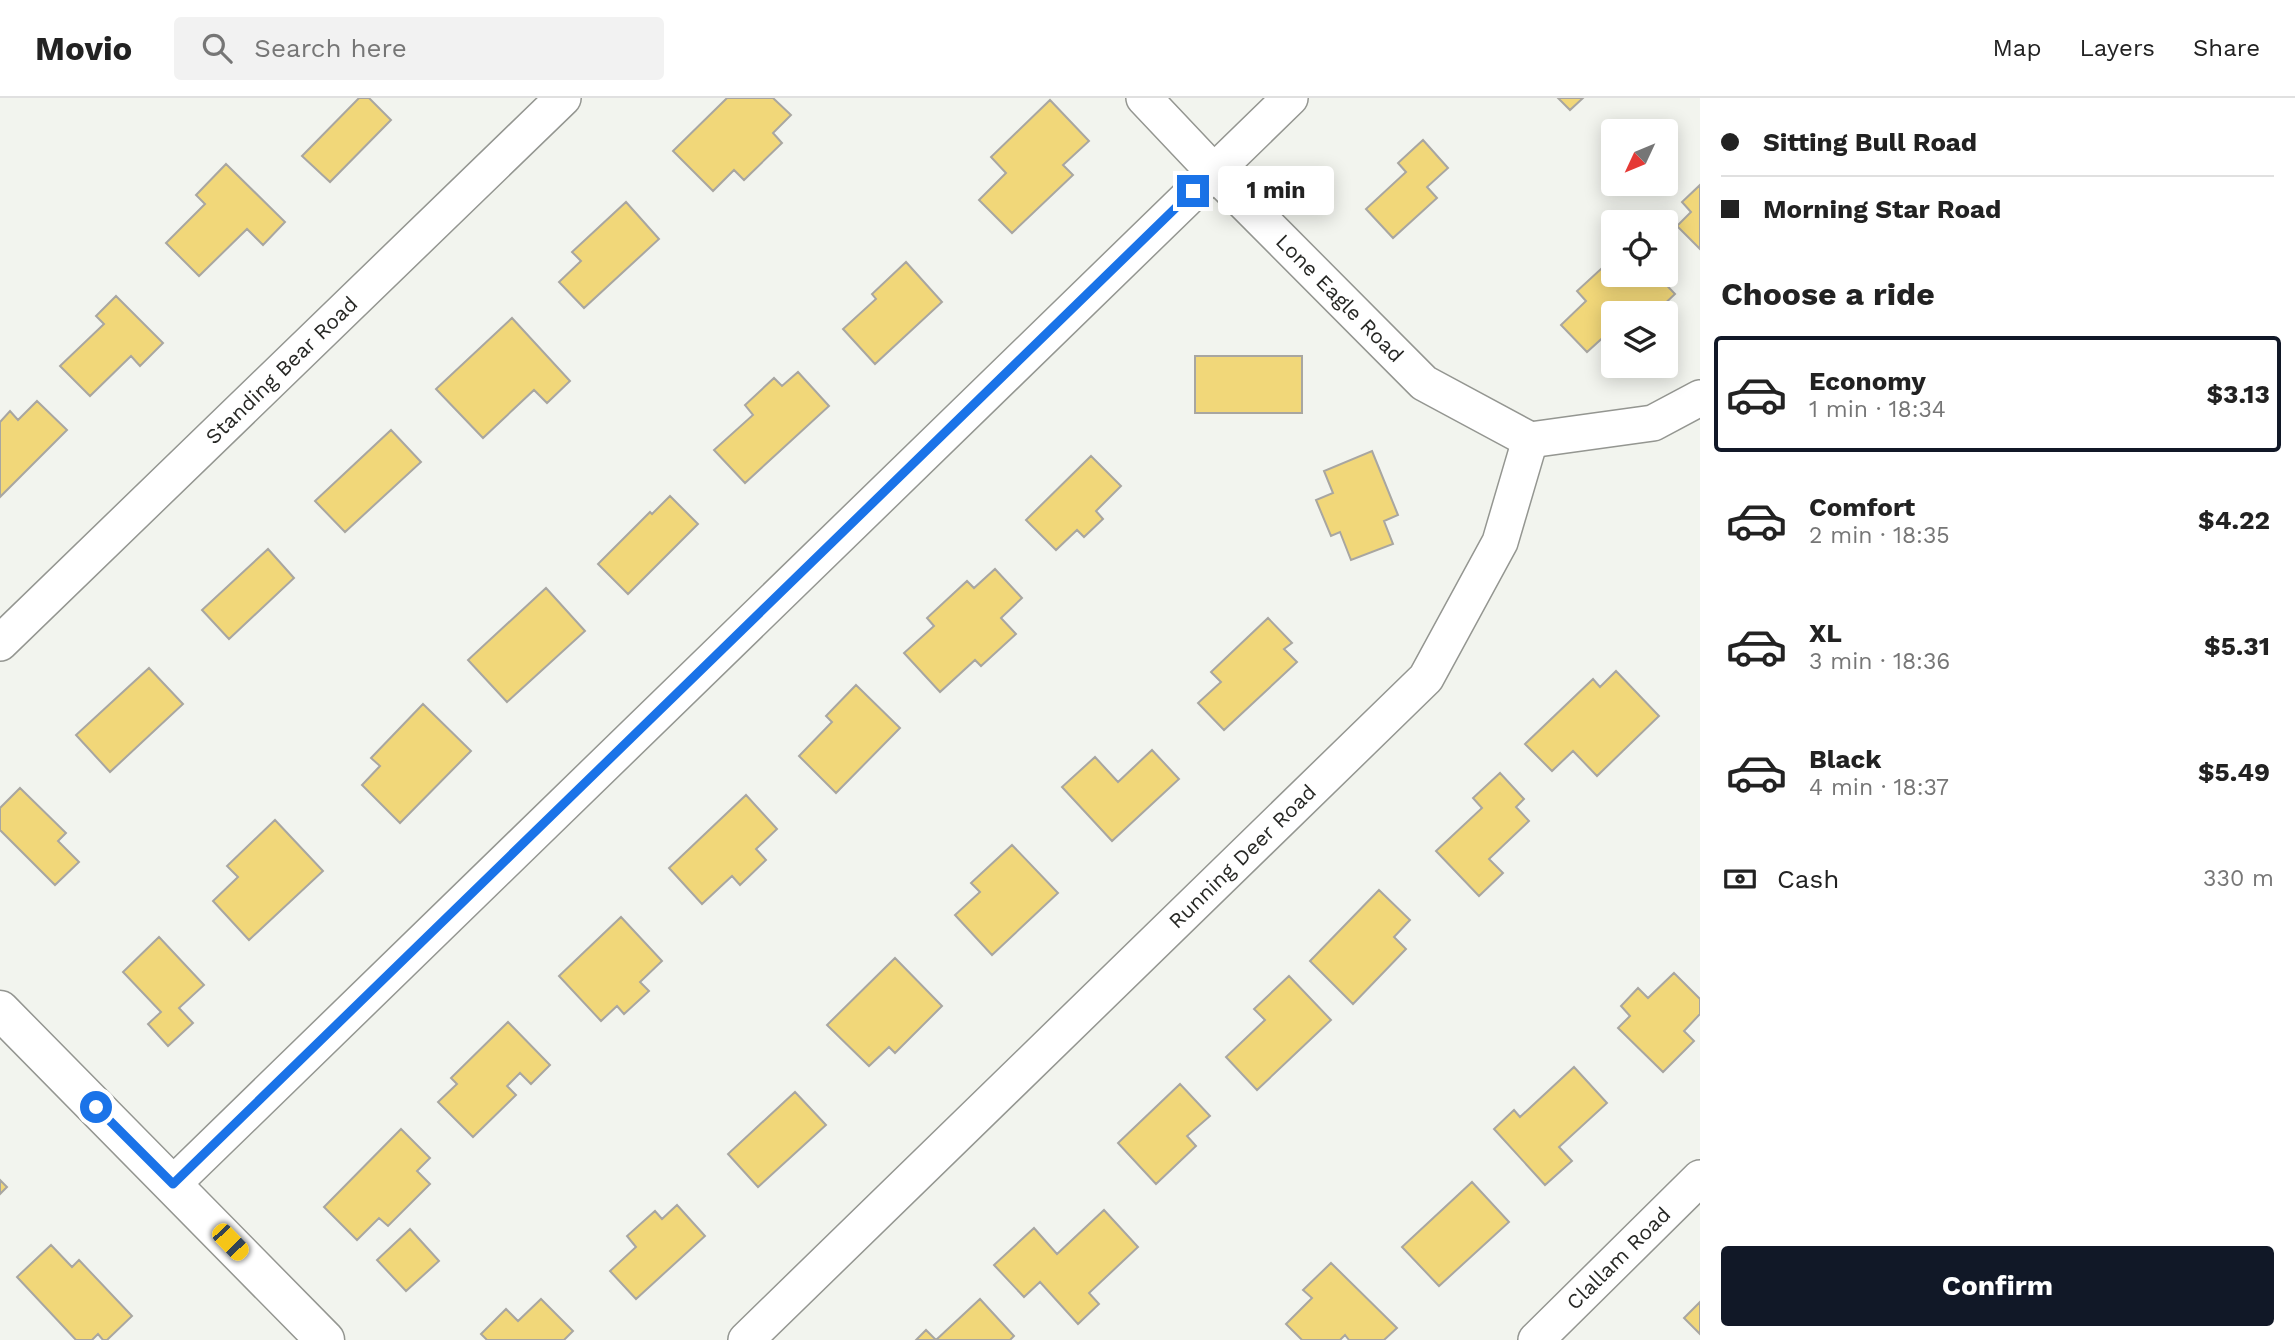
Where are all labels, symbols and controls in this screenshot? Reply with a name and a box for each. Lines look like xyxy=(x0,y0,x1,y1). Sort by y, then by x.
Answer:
search box xyxy=(174,17,664,80)
text: Movio xyxy=(35,29,132,68)
icon: search xyxy=(198,29,236,67)
text: Search here xyxy=(254,33,407,63)
text: Map xyxy=(1993,34,2041,62)
text: Layers xyxy=(2079,34,2155,62)
text: Share xyxy=(2193,34,2260,62)
north arrow xyxy=(1601,119,1678,196)
map controls xyxy=(1601,119,1678,378)
text: Sitting Bull Road xyxy=(1763,127,1977,157)
callout: 1 min xyxy=(1218,166,1333,216)
route end xyxy=(1177,175,1209,207)
text: 1 min xyxy=(1246,177,1306,204)
text: Morning Star Road xyxy=(1763,194,2001,224)
button: locate xyxy=(1601,210,1678,287)
street label: Lone Eagle Road xyxy=(1271,229,1409,367)
text: Choose a ride xyxy=(1721,275,1935,313)
street label: Standing Bear Road xyxy=(200,291,362,449)
button: layers xyxy=(1601,301,1678,378)
icon: car xyxy=(1725,363,1788,426)
text: Economy xyxy=(1809,366,1926,396)
text: $3.13 xyxy=(2206,379,2270,409)
text: 1 min · 18:34 xyxy=(1809,396,1946,423)
icon: car xyxy=(1725,489,1788,552)
text: Comfort xyxy=(1809,492,1915,522)
text: $4.22 xyxy=(2198,505,2270,535)
text: 2 min · 18:35 xyxy=(1809,522,1950,549)
icon: car xyxy=(1725,615,1788,678)
text: XL xyxy=(1809,618,1842,648)
text: $5.31 xyxy=(2204,631,2270,661)
text: 3 min · 18:36 xyxy=(1809,648,1950,675)
icon: car xyxy=(1725,741,1788,804)
text: Black xyxy=(1809,744,1881,774)
text: $5.49 xyxy=(2198,757,2270,787)
text: 4 min · 18:37 xyxy=(1809,774,1949,801)
street label: Running Deer Road xyxy=(1163,779,1321,933)
icon: cash xyxy=(1721,860,1759,898)
text: Cash xyxy=(1777,864,1839,894)
text: 330 m xyxy=(2203,865,2274,892)
route start xyxy=(80,1091,112,1123)
street label: Clallam Road xyxy=(1561,1201,1675,1315)
car xyxy=(208,1220,253,1264)
button: Confirm xyxy=(1721,1246,2274,1326)

